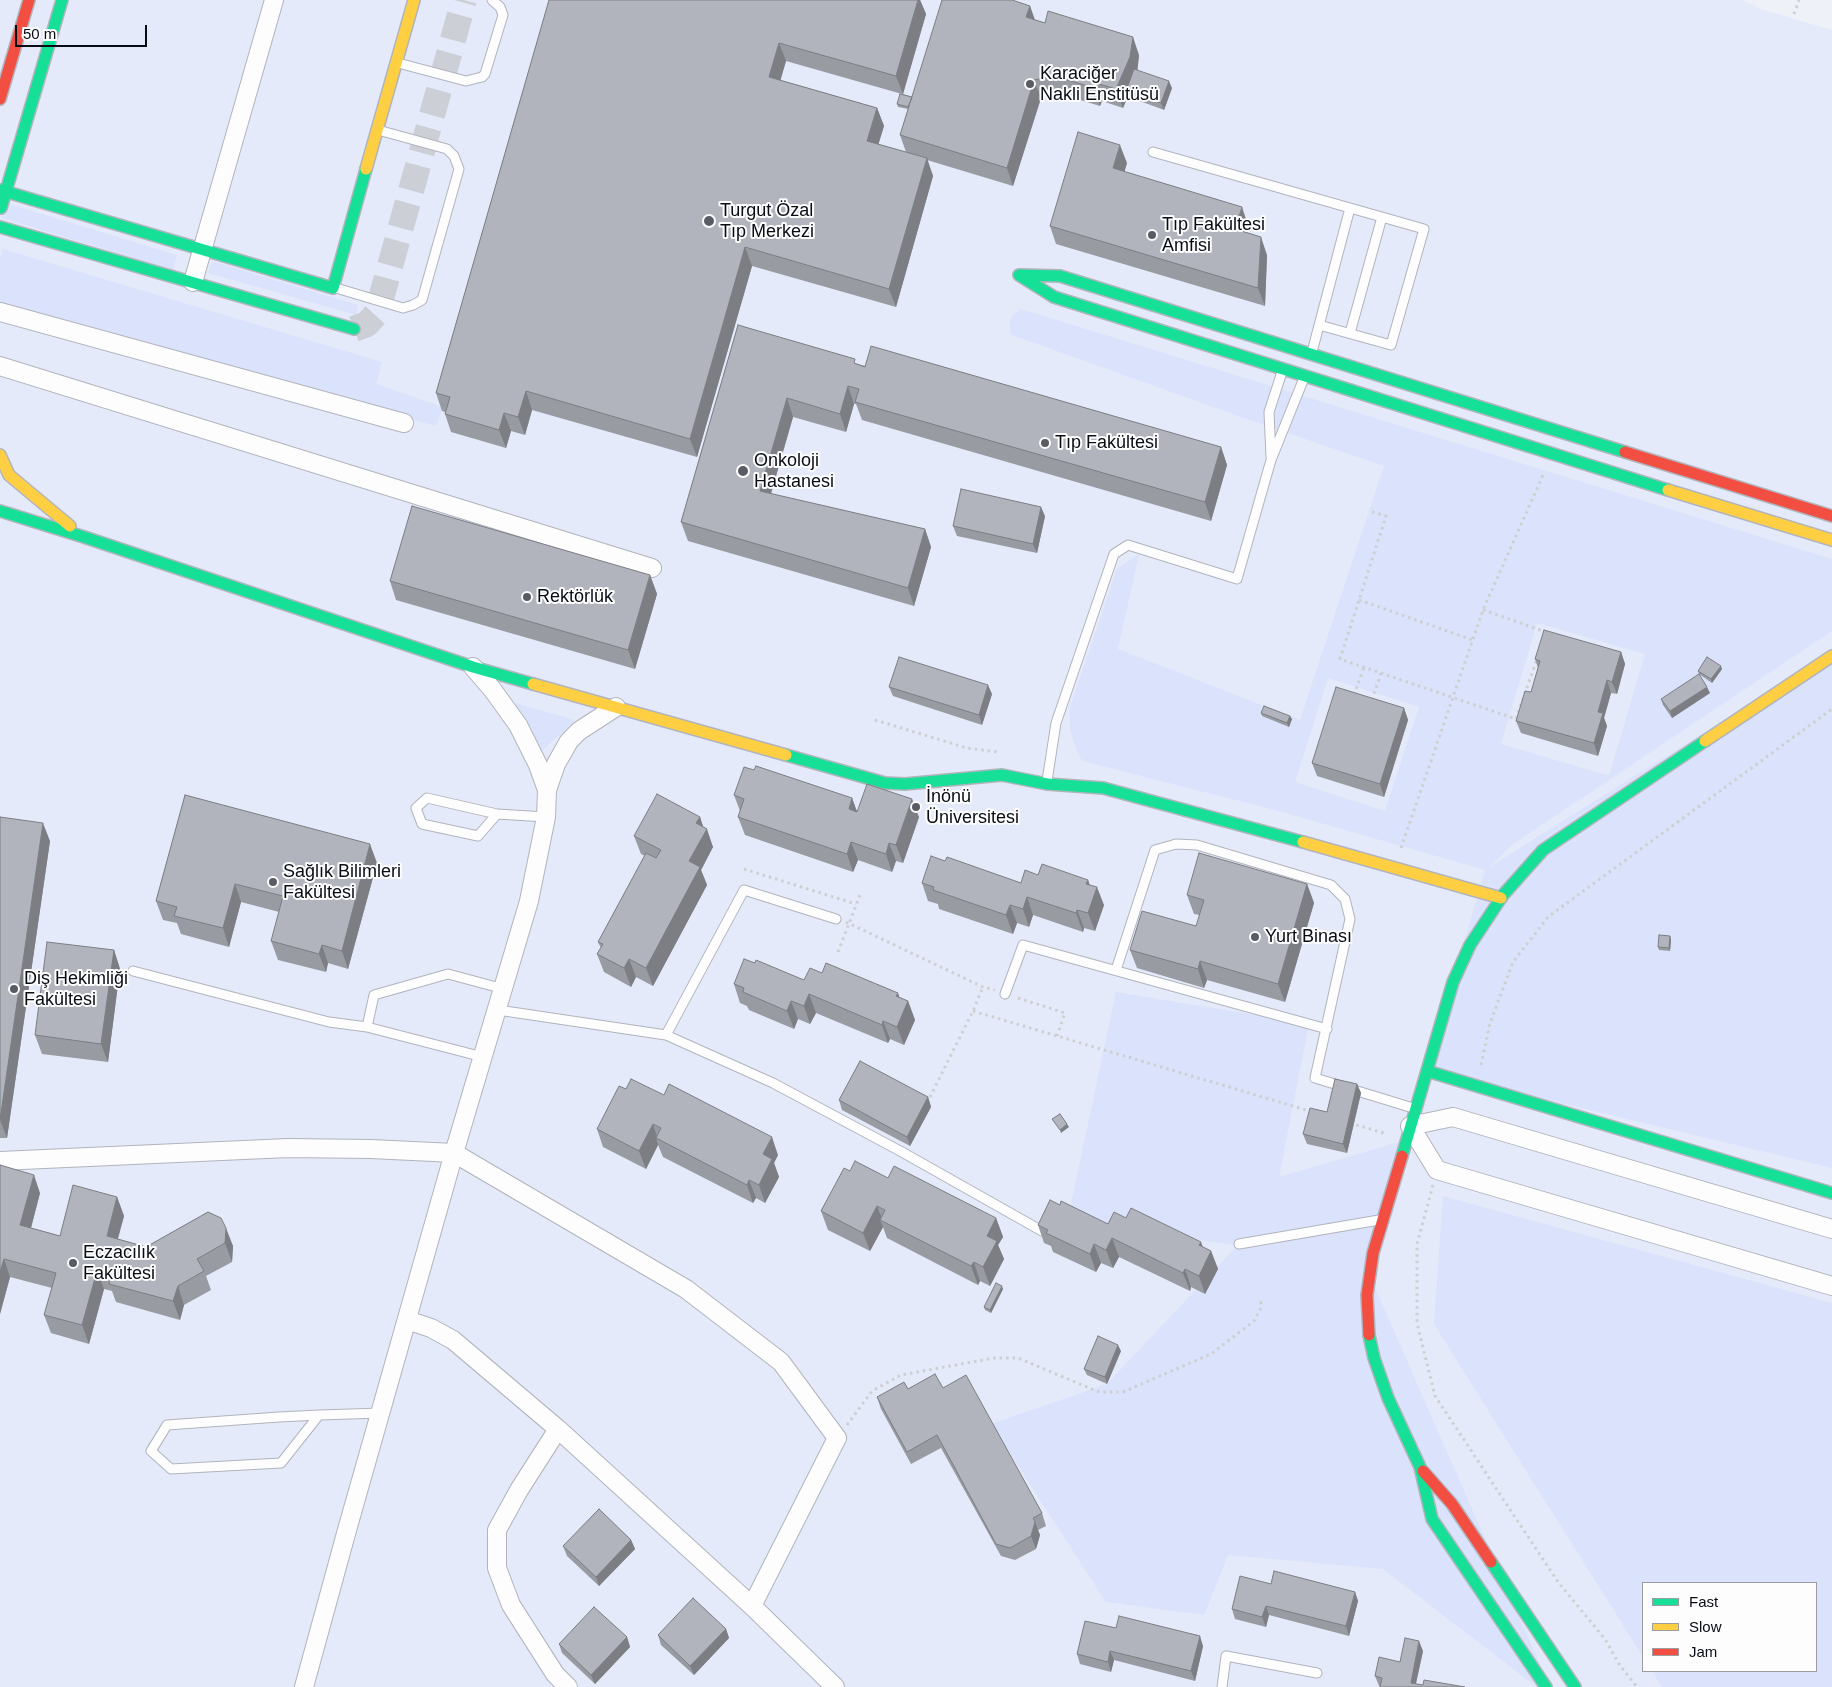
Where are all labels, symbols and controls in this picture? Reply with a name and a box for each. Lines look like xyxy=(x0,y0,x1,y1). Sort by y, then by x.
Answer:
scale bar xyxy=(18,15,150,47)
text: 50 m xyxy=(23,25,56,42)
place label: Karaciğer Nakli Enstitüsü xyxy=(1040,63,1159,106)
marker: Karaciğer Nakli Enstitüsü xyxy=(1024,78,1036,90)
place label: Turgut Özal Tıp Merkezi xyxy=(720,200,814,242)
marker: Turgut Özal Tıp Merkezi xyxy=(702,214,716,228)
place label: Tıp Fakültesi Amfisi xyxy=(1162,214,1265,256)
marker: Tıp Fakültesi Amfisi xyxy=(1146,229,1158,241)
place label: Tıp Fakültesi xyxy=(1055,432,1158,454)
marker: Tıp Fakültesi xyxy=(1039,437,1051,449)
place label: Onkoloji Hastanesi xyxy=(754,450,834,492)
marker: Onkoloji Hastanesi xyxy=(736,464,750,478)
place label: Rektörlük xyxy=(537,586,613,608)
marker: Rektörlük xyxy=(521,591,533,603)
place label: İnönü Üniversitesi xyxy=(926,786,1019,829)
marker: İnönü Üniversitesi xyxy=(910,801,922,813)
place label: Sağlık Bilimleri Fakültesi xyxy=(283,861,401,904)
marker: Sağlık Bilimleri Fakültesi xyxy=(267,876,279,888)
place label: Yurt Binası xyxy=(1265,926,1352,948)
marker: Yurt Binası xyxy=(1249,931,1261,943)
place label: Diş Hekimliği Fakültesi xyxy=(24,968,128,1011)
marker: Diş Hekimliği Fakültesi xyxy=(8,983,20,995)
place label: Eczacılık Fakültesi xyxy=(83,1242,155,1284)
marker: Eczacılık Fakültesi xyxy=(67,1257,79,1269)
legend xyxy=(1642,1582,1817,1672)
text: Fast xyxy=(1689,1593,1718,1610)
text: Slow xyxy=(1689,1618,1722,1635)
text: Jam xyxy=(1689,1643,1717,1660)

